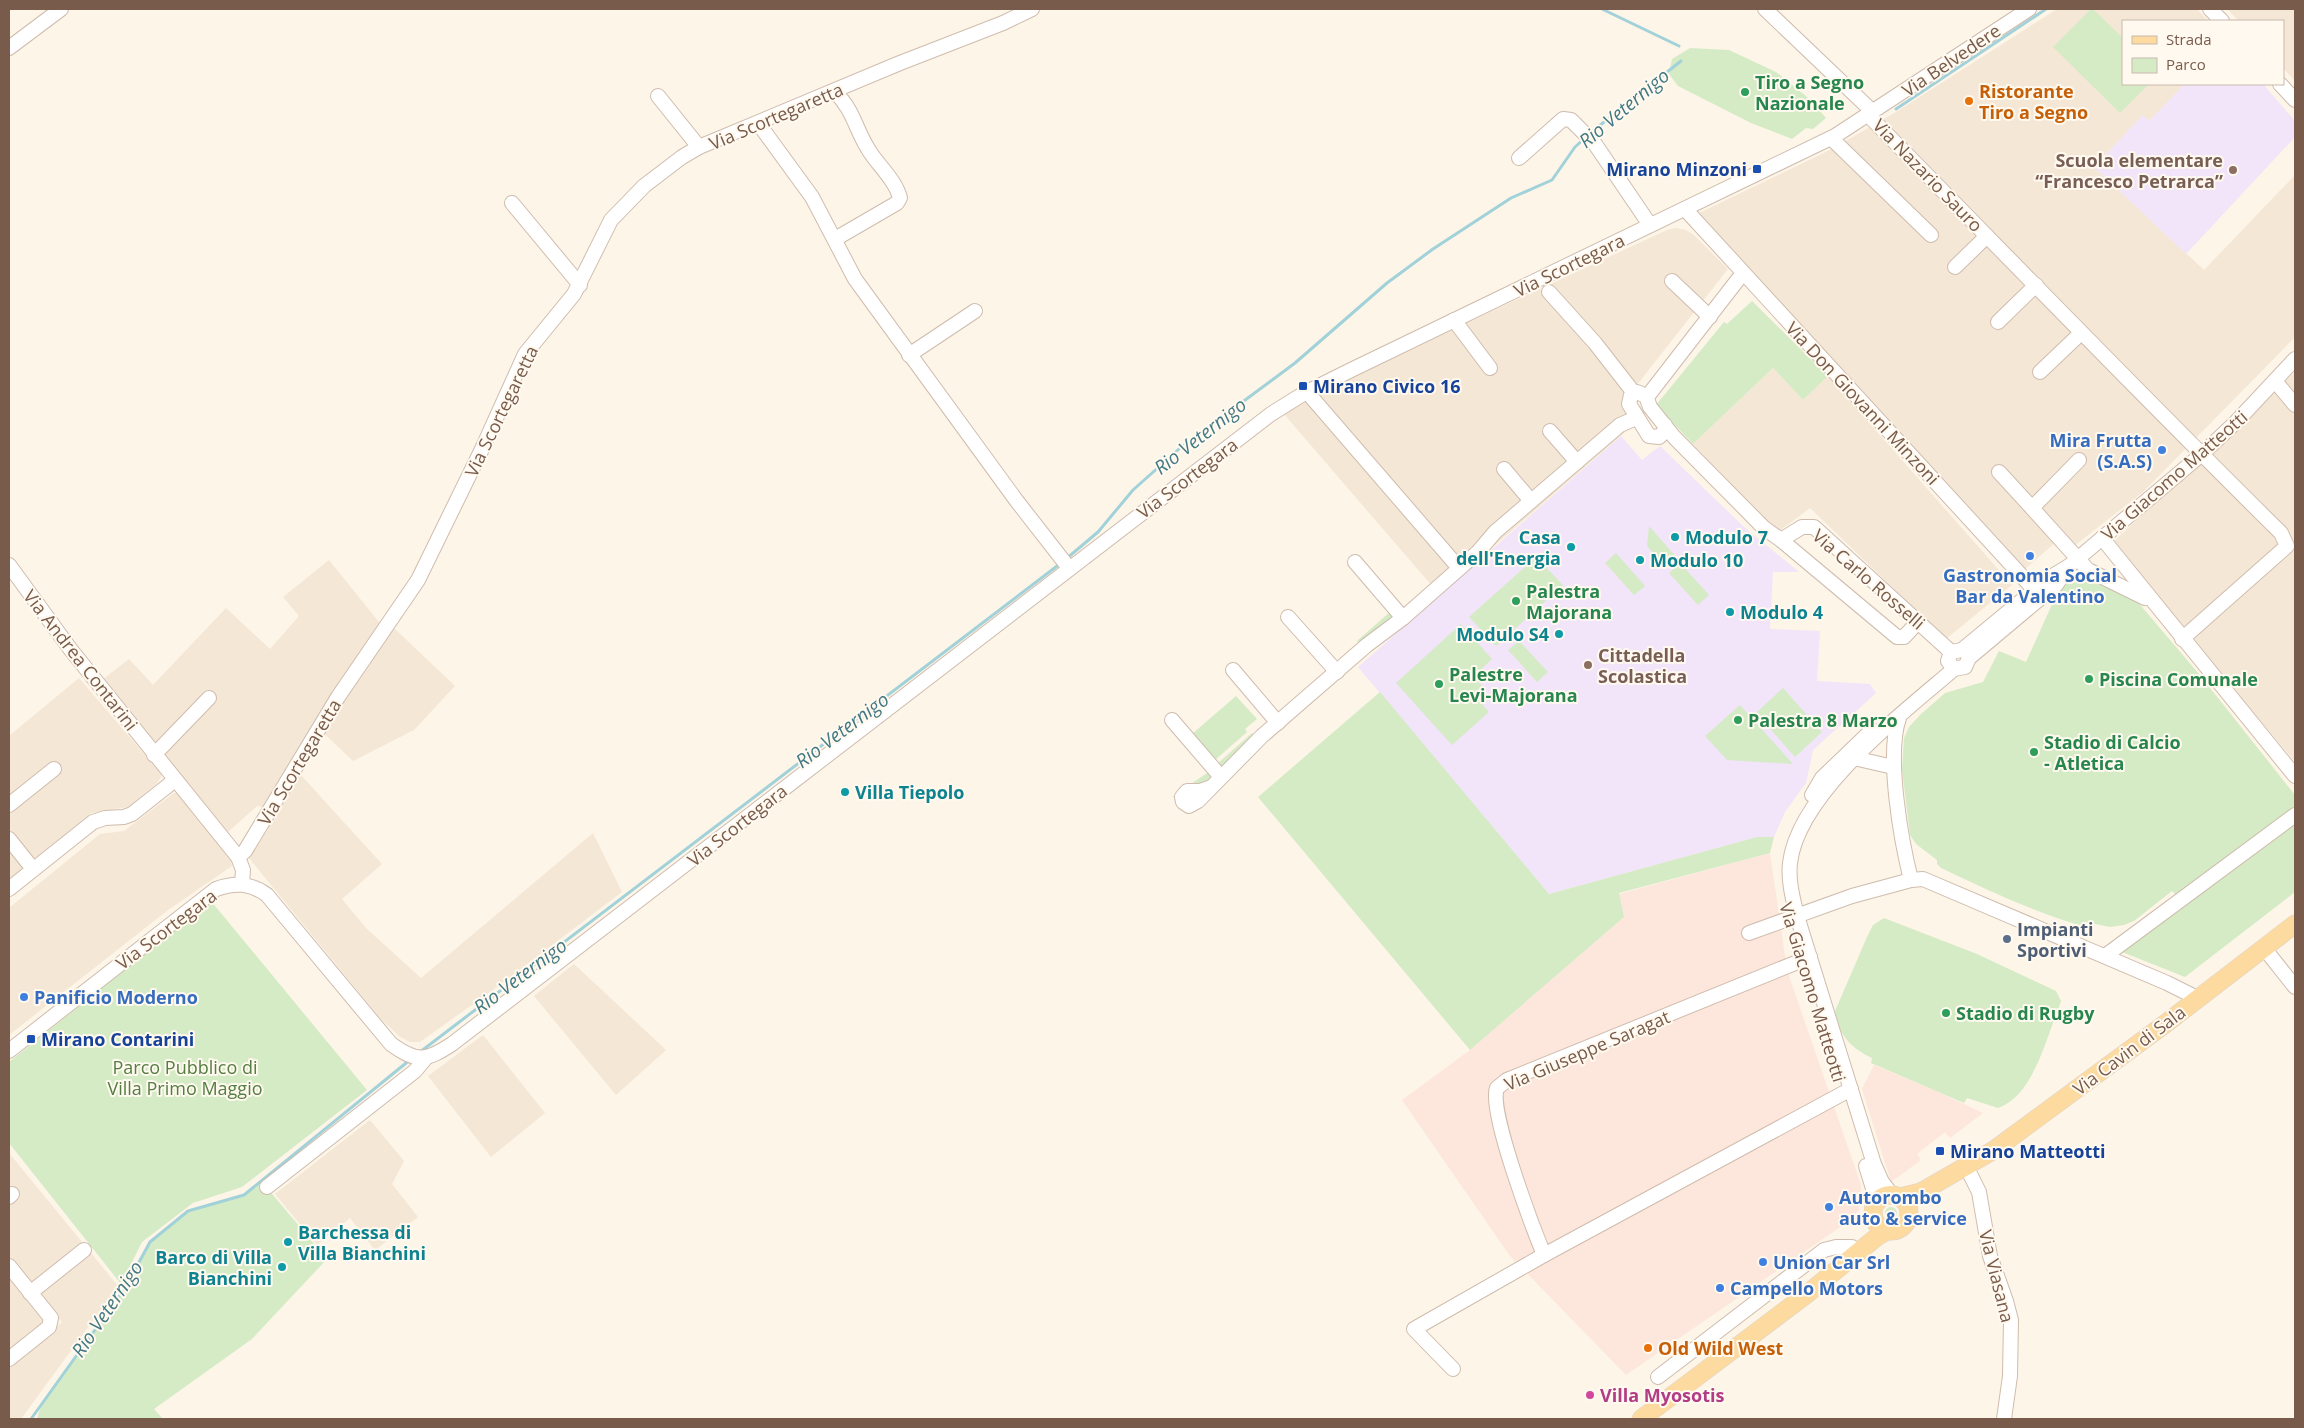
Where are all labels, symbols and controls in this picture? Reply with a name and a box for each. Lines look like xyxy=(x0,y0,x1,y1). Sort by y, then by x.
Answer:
street label: Via Belvedere xyxy=(1897,18,2005,102)
legend xyxy=(2122,20,2284,85)
text: Strada xyxy=(2166,29,2212,49)
text: Parco xyxy=(2166,54,2206,74)
water label: Rio Veternigo xyxy=(1573,62,1675,154)
place label: Tiro a Segno Nazionale xyxy=(1755,70,1864,115)
street label: Via Scortegaretta xyxy=(705,77,847,155)
place label: Ristorante Tiro a Segno xyxy=(1979,79,2088,124)
marker: Tiro a Segno Nazionale xyxy=(1739,86,1751,98)
marker: Ristorante Tiro a Segno xyxy=(1963,95,1975,107)
street label: Via Nazario Sauro xyxy=(1868,113,1988,237)
place label: Scuola elementare “Francesco Petrarca” xyxy=(2035,148,2223,193)
place label: Mirano Minzoni xyxy=(1606,157,1747,181)
marker: Mirano Minzoni xyxy=(1751,163,1763,175)
marker: Scuola elementare “Francesco Petrarca” xyxy=(2227,164,2239,176)
street label: Via Scortegara xyxy=(1510,228,1628,302)
street label: Via Don Giovanni Minzoni xyxy=(1781,316,1945,490)
street label: Via Scortegaretta xyxy=(459,341,543,481)
place label: Mirano Civico 16 xyxy=(1313,374,1461,398)
marker: Mirano Civico 16 xyxy=(1297,380,1309,392)
water label: Rio Veternigo xyxy=(1148,392,1252,480)
street label: Via Giacomo Matteotti xyxy=(2096,405,2252,545)
place label: Mira Frutta (S.A.S) xyxy=(2049,428,2152,473)
street label: Via Scortegara xyxy=(1132,432,1242,524)
marker: Mira Frutta (S.A.S) xyxy=(2156,444,2168,456)
street label: Via Carlo Rosselli xyxy=(1808,524,1930,634)
place label: Casa dell'Energia xyxy=(1456,525,1561,570)
place label: Modulo 7 xyxy=(1685,525,1768,549)
marker: Modulo 7 xyxy=(1669,531,1681,543)
marker: Casa dell'Energia xyxy=(1565,541,1577,553)
place label: Modulo 10 xyxy=(1650,548,1743,572)
marker: Gastronomia Social Bar da Valentino xyxy=(2024,550,2036,562)
marker: Modulo 10 xyxy=(1634,554,1646,566)
place label: Gastronomia Social Bar da Valentino xyxy=(1943,563,2117,608)
place label: Palestra Majorana xyxy=(1526,579,1612,624)
street label: Via Andrea Contarini xyxy=(18,585,144,735)
marker: Palestra Majorana xyxy=(1510,595,1522,607)
place label: Modulo 4 xyxy=(1740,600,1823,624)
marker: Modulo 4 xyxy=(1724,606,1736,618)
place label: Modulo S4 xyxy=(1456,622,1549,646)
marker: Modulo S4 xyxy=(1553,628,1565,640)
place label: Cittadella Scolastica xyxy=(1598,643,1687,688)
marker: Cittadella Scolastica xyxy=(1582,659,1594,671)
place label: Palestre Levi-Majorana xyxy=(1449,662,1578,707)
place label: Piscina Comunale xyxy=(2099,667,2258,691)
marker: Piscina Comunale xyxy=(2083,673,2095,685)
marker: Palestre Levi-Majorana xyxy=(1433,678,1445,690)
water label: Rio Veternigo xyxy=(790,686,894,774)
street label: Via Scortegaretta xyxy=(252,694,346,830)
place label: Palestra 8 Marzo xyxy=(1748,708,1898,732)
marker: Palestra 8 Marzo xyxy=(1732,714,1744,726)
place label: Stadio di Calcio - Atletica xyxy=(2044,730,2181,775)
marker: Stadio di Calcio - Atletica xyxy=(2028,746,2040,758)
street label: Via Scortegara xyxy=(682,779,792,871)
place label: Villa Tiepolo xyxy=(855,780,964,804)
marker: Villa Tiepolo xyxy=(839,786,851,798)
street label: Via Scortegara xyxy=(111,883,221,975)
street label: Via Giacomo Matteotti xyxy=(1774,899,1852,1085)
place label: Impianti Sportivi xyxy=(2017,917,2094,962)
water label: Rio Veternigo xyxy=(468,932,572,1020)
marker: Impianti Sportivi xyxy=(2001,933,2013,945)
place label: Panificio Moderno xyxy=(34,985,198,1009)
marker: Panificio Moderno xyxy=(18,991,30,1003)
street label: Via Cavin di Sala xyxy=(2068,1000,2190,1100)
place label: Stadio di Rugby xyxy=(1956,1001,2095,1025)
street label: Via Giuseppe Saragat xyxy=(1501,1004,1673,1096)
marker: Stadio di Rugby xyxy=(1940,1007,1952,1019)
place label: Mirano Contarini xyxy=(41,1027,194,1051)
marker: Mirano Contarini xyxy=(25,1033,37,1045)
park label: Parco Pubblico di Villa Primo Maggio xyxy=(107,1055,263,1100)
place label: Mirano Matteotti xyxy=(1950,1139,2106,1163)
marker: Mirano Matteotti xyxy=(1934,1145,1946,1157)
place label: Autorombo auto & service xyxy=(1839,1185,1967,1230)
marker: Autorombo auto & service xyxy=(1823,1201,1835,1213)
place label: Barchessa di Villa Bianchini xyxy=(298,1220,426,1265)
street label: Via Viasana xyxy=(1974,1227,2020,1325)
marker: Barchessa di Villa Bianchini xyxy=(282,1236,294,1248)
place label: Barco di Villa Bianchini xyxy=(155,1245,272,1290)
place label: Union Car Srl xyxy=(1773,1250,1890,1274)
water label: Rio Veternigo xyxy=(65,1256,149,1362)
marker: Union Car Srl xyxy=(1757,1256,1769,1268)
marker: Barco di Villa Bianchini xyxy=(276,1261,288,1273)
place label: Campello Motors xyxy=(1730,1276,1883,1300)
marker: Campello Motors xyxy=(1714,1282,1726,1294)
place label: Old Wild West xyxy=(1658,1336,1783,1360)
marker: Old Wild West xyxy=(1642,1342,1654,1354)
place label: Villa Myosotis xyxy=(1600,1383,1724,1407)
marker: Villa Myosotis xyxy=(1584,1389,1596,1401)

